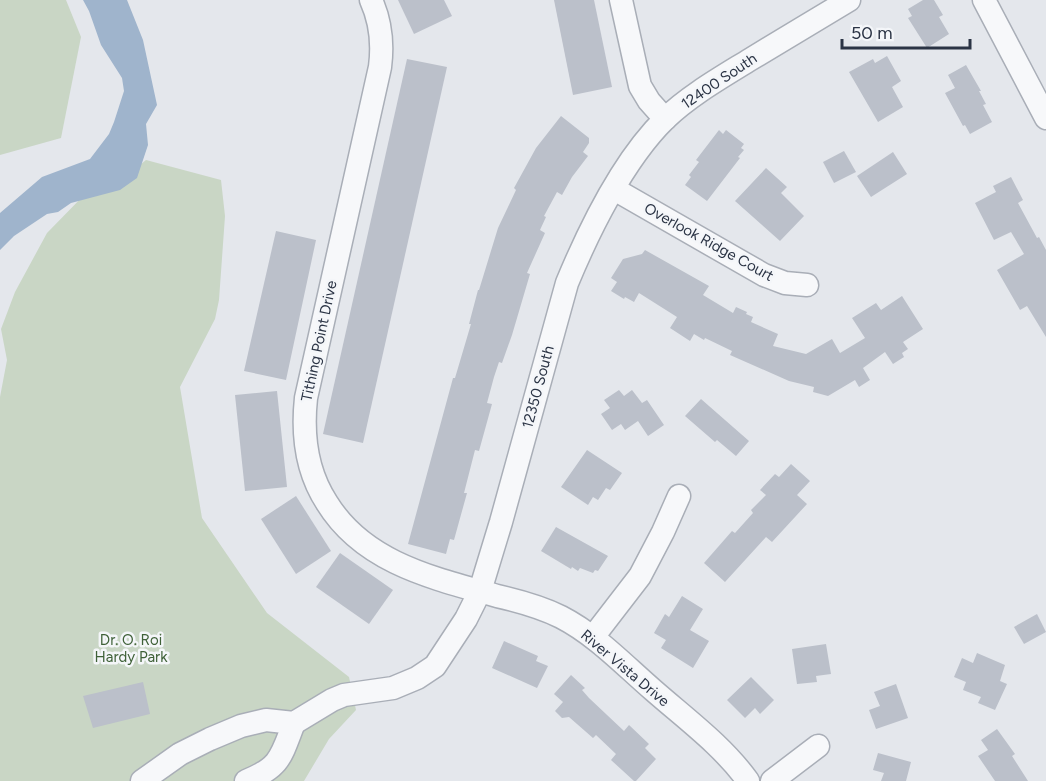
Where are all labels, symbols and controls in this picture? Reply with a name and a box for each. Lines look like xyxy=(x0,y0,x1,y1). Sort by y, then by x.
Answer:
scale bar xyxy=(842,12,970,50)
text: 50 m xyxy=(851,22,893,44)
street label: 12400 South xyxy=(678,49,760,113)
street label: Overlook Ridge Court xyxy=(641,199,777,285)
street label: Tithing Point Drive xyxy=(297,279,341,403)
street label: 12350 South xyxy=(518,344,558,430)
street label: River Vista Drive xyxy=(577,626,673,710)
park label: Dr. O. Roi Hardy Park xyxy=(95,631,168,666)

